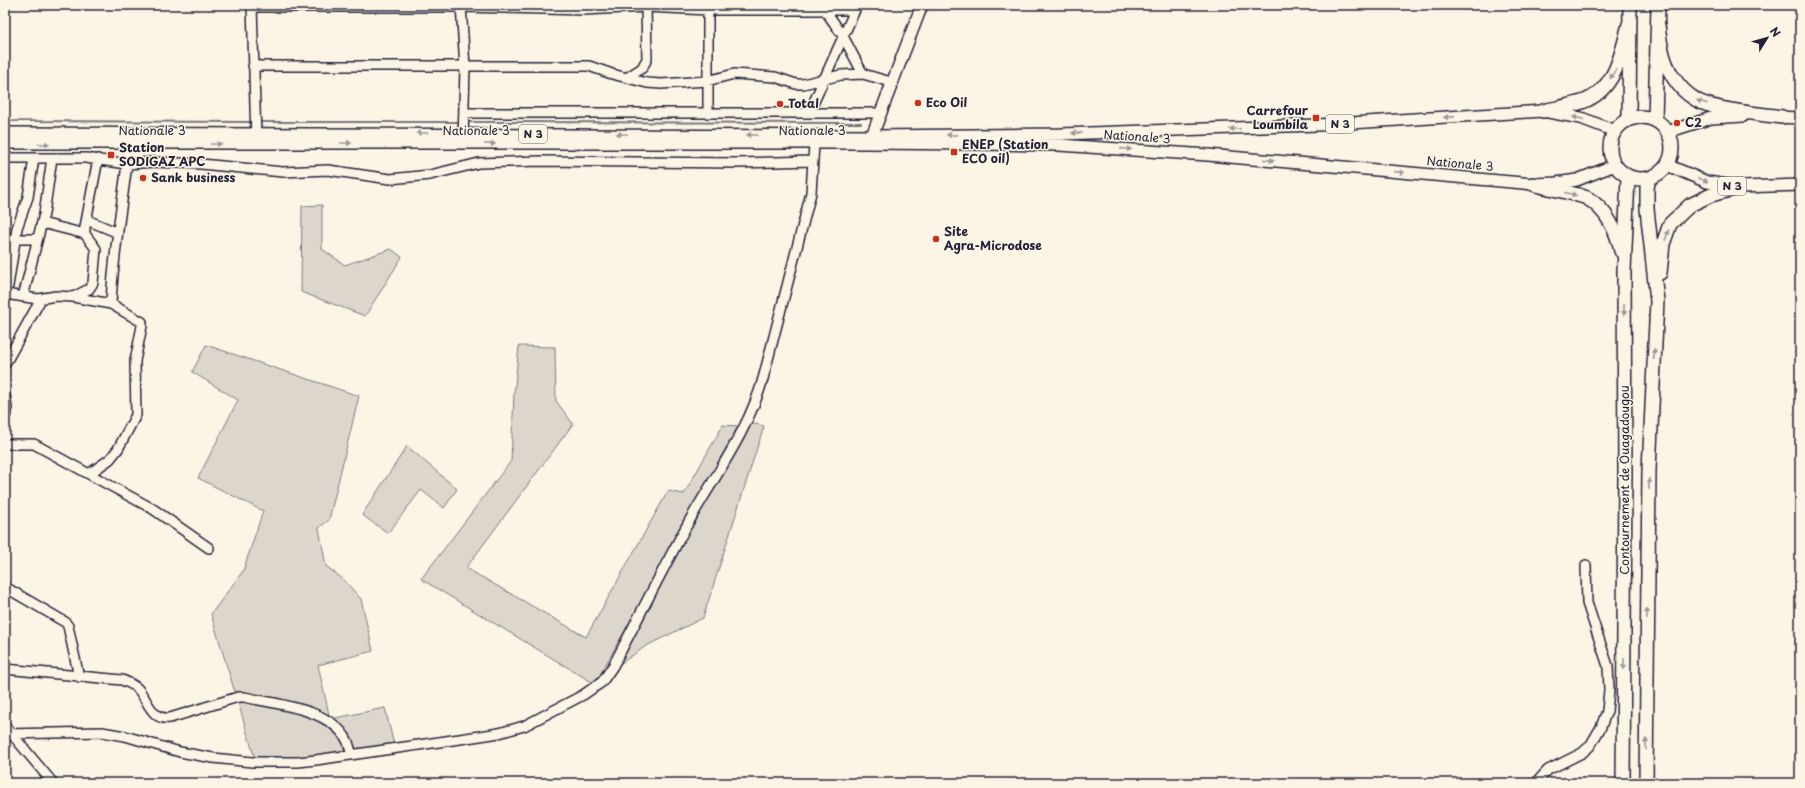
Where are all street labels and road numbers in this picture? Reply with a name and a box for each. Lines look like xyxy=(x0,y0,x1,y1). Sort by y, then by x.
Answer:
road number: N 3 xyxy=(1326,115,1354,133)
street label: Nationale 3 xyxy=(118,121,186,139)
street label: Nationale 3 xyxy=(442,121,510,139)
street label: Nationale 3 xyxy=(778,121,846,139)
road number: N 3 xyxy=(519,125,547,143)
street label: Nationale 3 xyxy=(1103,125,1171,147)
street label: Nationale 3 xyxy=(1426,151,1494,175)
road number: N 3 xyxy=(1718,177,1746,195)
street label: Contournement de Ouagadougou xyxy=(1615,385,1633,575)

